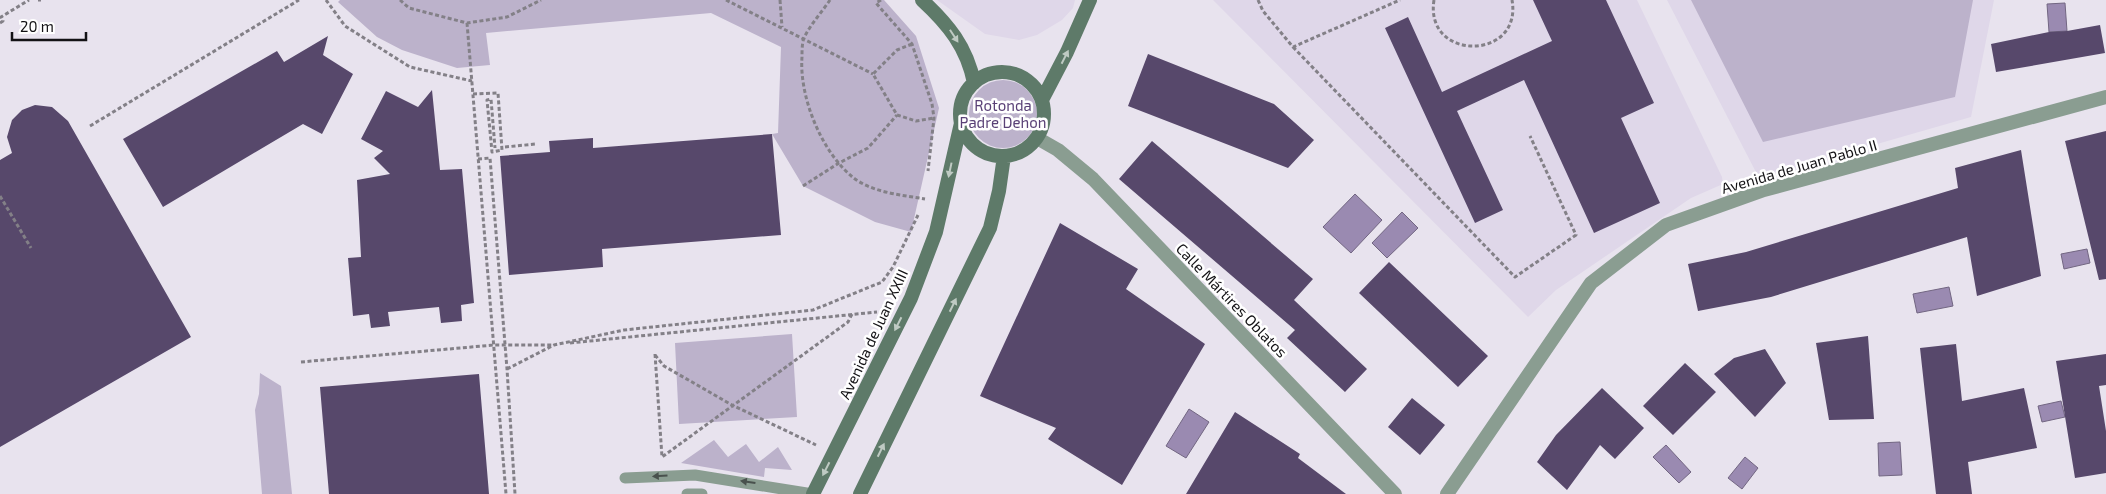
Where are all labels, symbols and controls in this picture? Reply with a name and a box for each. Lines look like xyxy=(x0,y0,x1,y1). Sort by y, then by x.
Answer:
scale bar xyxy=(12,10,86,42)
text: 20 m xyxy=(20,17,54,35)
one-way arrow xyxy=(949,29,959,43)
one-way arrow xyxy=(1061,49,1069,64)
park label: Rotonda Padre Dehon xyxy=(960,96,1046,131)
street label: Avenida de Juan Pablo II xyxy=(1719,135,1879,197)
one-way arrow xyxy=(946,163,954,179)
street label: Calle Mártires Oblatos xyxy=(1173,239,1291,361)
street label: Avenida de Juan XXIII xyxy=(835,266,911,402)
one-way arrow xyxy=(949,297,957,312)
one-way arrow xyxy=(894,316,902,331)
one-way arrow xyxy=(877,443,885,457)
one-way arrow xyxy=(822,462,830,476)
one-way arrow xyxy=(652,473,668,481)
one-way arrow xyxy=(740,478,756,486)

